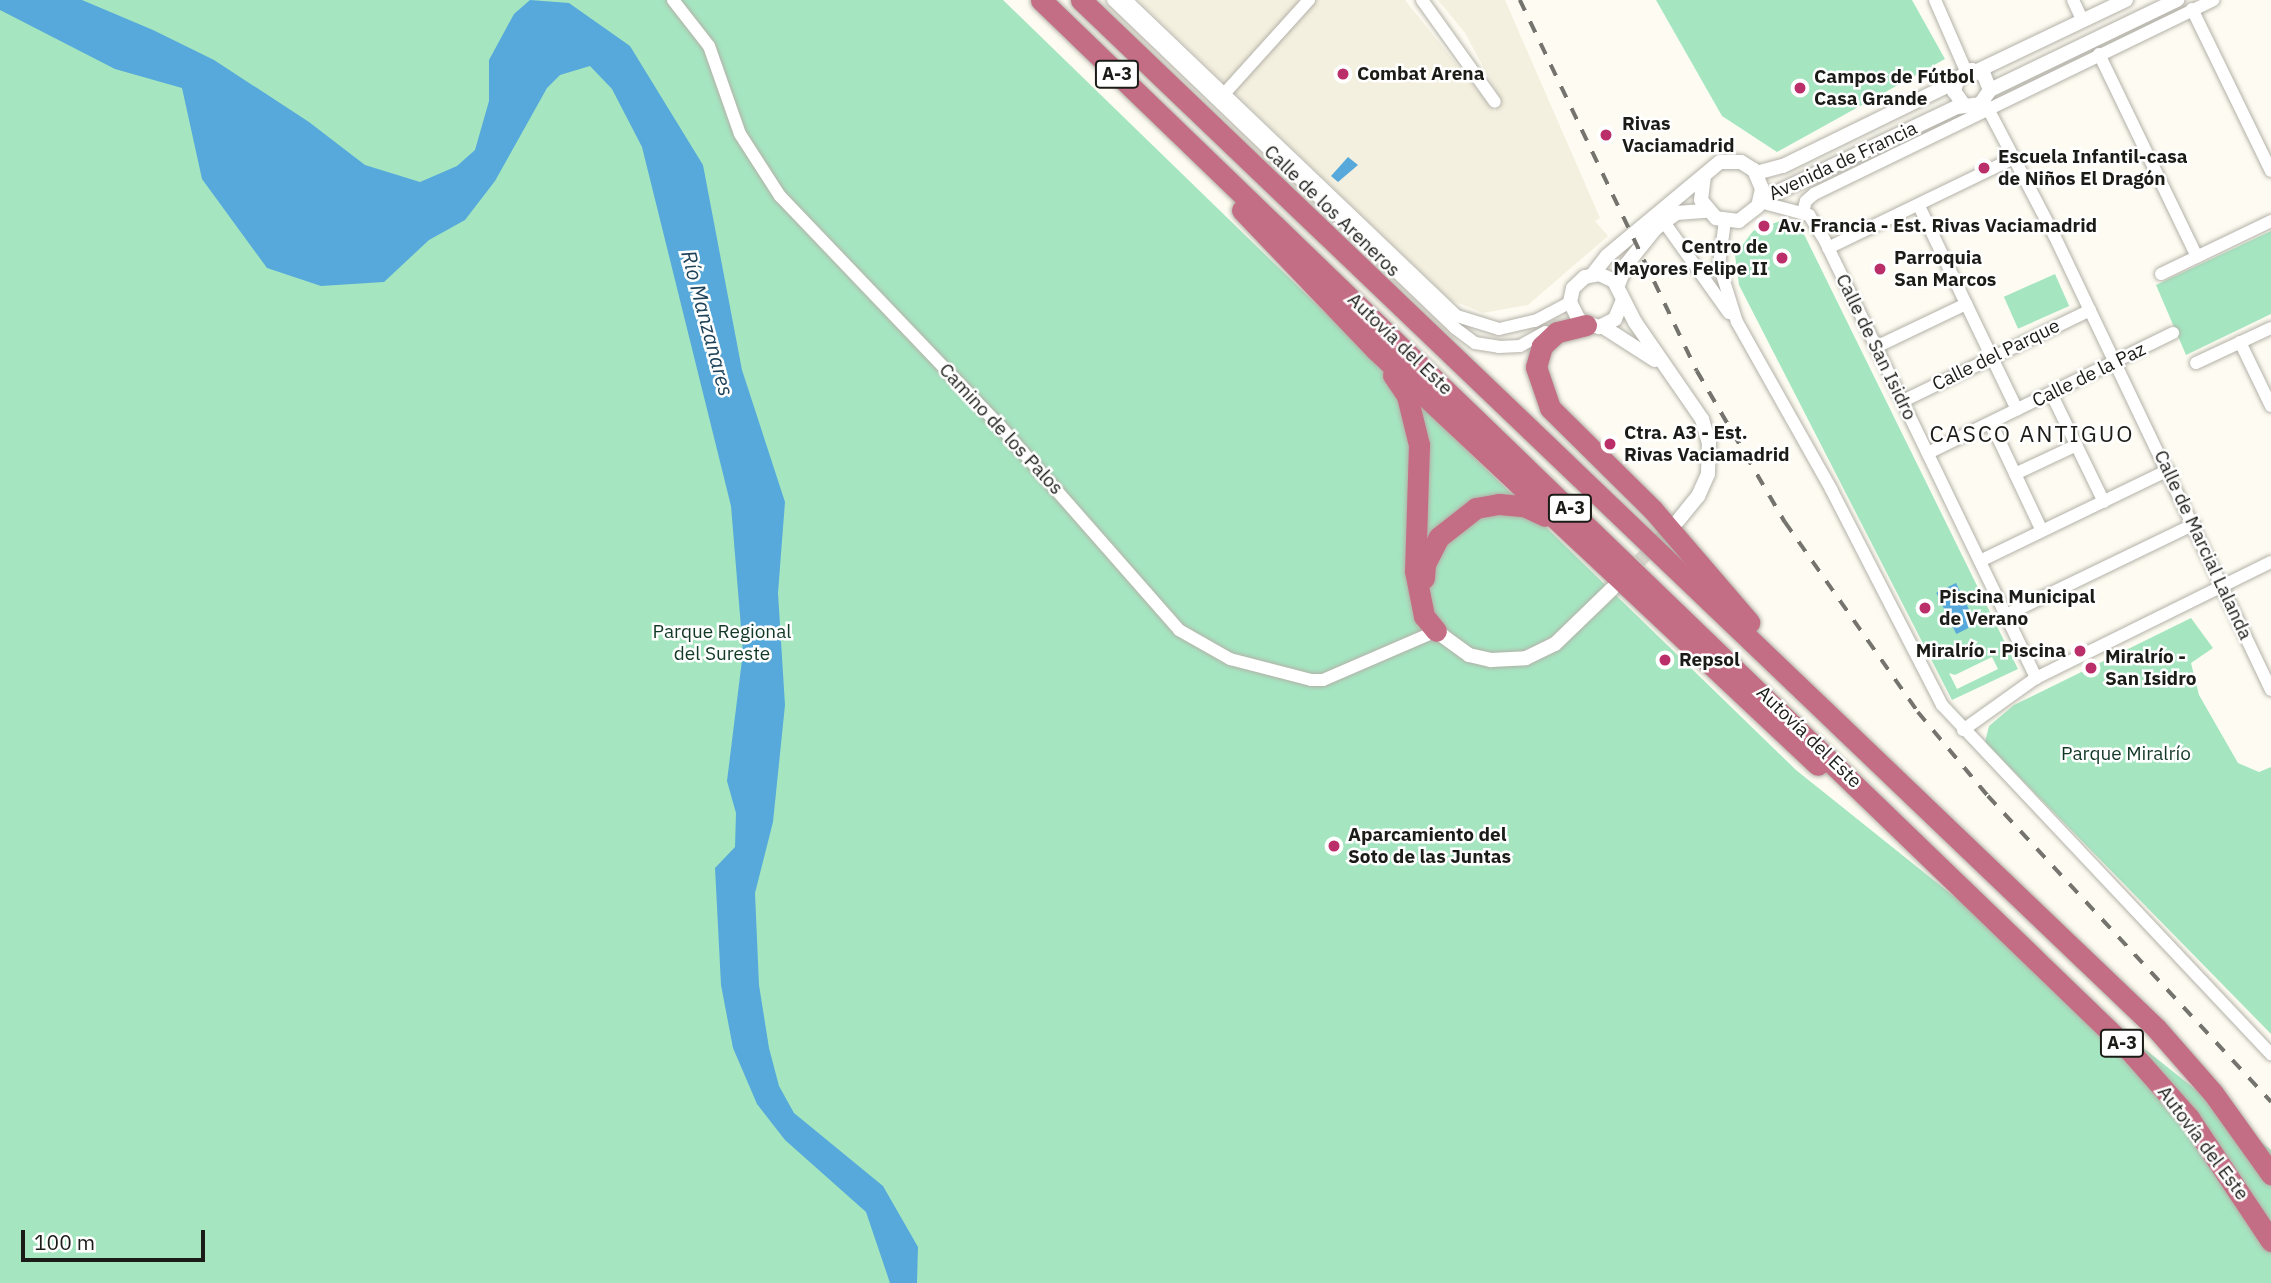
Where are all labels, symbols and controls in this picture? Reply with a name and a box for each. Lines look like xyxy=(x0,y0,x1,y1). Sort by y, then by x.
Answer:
road number: A-3 xyxy=(1094,60,1140,88)
place label: Combat Arena xyxy=(1357,63,1484,85)
marker: Combat Arena xyxy=(1335,66,1351,82)
place label: Campos de Fútbol Casa Grande xyxy=(1814,66,1974,110)
marker: Campos de Fútbol Casa Grande xyxy=(1792,80,1808,96)
place label: Rivas Vaciamadrid xyxy=(1622,113,1734,157)
street label: Avenida de Francia xyxy=(1765,117,1921,205)
marker: Rivas Vaciamadrid xyxy=(1596,125,1616,145)
street label: Calle de los Areneros xyxy=(1259,140,1405,282)
place label: Escuela Infantil-casa de Niños El Dragón xyxy=(1998,146,2188,190)
marker: Escuela Infantil-casa de Niños El Dragón xyxy=(1976,160,1992,176)
place label: Av. Francia - Est. Rivas Vaciamadrid xyxy=(1778,215,2097,237)
marker: Av. Francia - Est. Rivas Vaciamadrid xyxy=(1756,218,1772,234)
place label: Centro de Mayores Felipe II xyxy=(1613,236,1768,280)
water label: Río Manzanares xyxy=(676,247,740,399)
place label: Parroquia San Marcos xyxy=(1894,247,1996,291)
marker: Centro de Mayores Felipe II xyxy=(1774,250,1790,266)
marker: Parroquia San Marcos xyxy=(1872,261,1888,277)
street label: Calle de San Isidro xyxy=(1831,270,1921,424)
street label: Autovía del Este xyxy=(1343,288,1457,400)
street label: Calle del Parque xyxy=(1929,314,2063,396)
street label: Calle de la Paz xyxy=(2029,338,2149,412)
street label: Camino de los Palos xyxy=(934,359,1068,499)
district label: CASCO ANTIGUO xyxy=(1931,419,2133,447)
place label: Ctra. A3 - Est. Rivas Vaciamadrid xyxy=(1624,422,1790,466)
marker: Ctra. A3 - Est. Rivas Vaciamadrid xyxy=(1602,436,1618,452)
street label: Calle de Marcial Lalanda xyxy=(2149,447,2257,643)
road number: A-3 xyxy=(1547,494,1593,522)
place label: Piscina Municipal de Verano xyxy=(1939,586,2095,630)
marker: Piscina Municipal de Verano xyxy=(1917,600,1933,616)
park label: Parque Regional del Sureste xyxy=(653,621,791,665)
place label: Miralrío - Piscina xyxy=(1916,640,2066,662)
marker: Miralrío - Piscina xyxy=(2072,643,2088,659)
place label: Miralrío - San Isidro xyxy=(2105,646,2196,690)
place label: Repsol xyxy=(1679,649,1740,671)
marker: Repsol xyxy=(1657,652,1673,668)
marker: Miralrío - San Isidro xyxy=(2083,660,2099,676)
street label: Autovía del Este xyxy=(1752,681,1866,793)
park label: Parque Miralrío xyxy=(2061,743,2191,765)
place label: Aparcamiento del Soto de las Juntas xyxy=(1348,824,1511,868)
marker: Aparcamiento del Soto de las Juntas xyxy=(1326,838,1342,854)
road number: A-3 xyxy=(2099,1028,2145,1058)
street label: Autovía del Este xyxy=(2153,1081,2253,1205)
scale bar xyxy=(24,1216,208,1260)
text: 100 m xyxy=(34,1228,95,1256)

